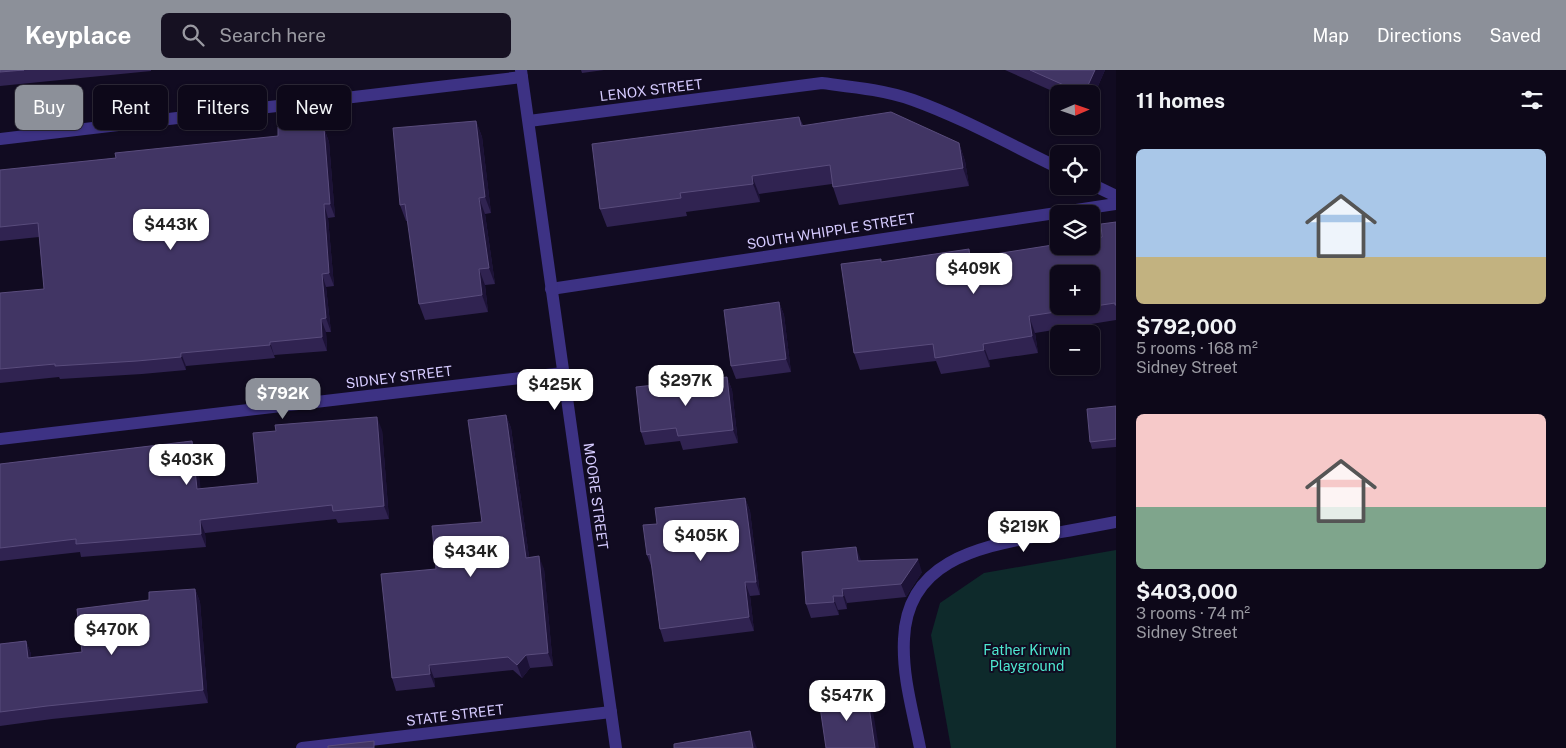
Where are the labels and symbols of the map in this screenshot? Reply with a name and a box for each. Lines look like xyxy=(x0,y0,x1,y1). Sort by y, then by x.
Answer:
street label: LENOX STREET xyxy=(599,76,703,104)
north arrow xyxy=(1050,85,1100,135)
pin: $443K xyxy=(136,208,206,251)
street label: SOUTH WHIPPLE STREET xyxy=(746,210,916,252)
pin: $409K xyxy=(939,252,1009,295)
street label: SIDNEY STREET xyxy=(345,363,453,391)
pin: $297K xyxy=(651,364,721,407)
pin: $425K xyxy=(520,368,590,411)
pin: $792K xyxy=(248,378,318,420)
street label: MOORE STREET xyxy=(581,442,611,550)
pin: $403K xyxy=(152,444,222,486)
pin: $219K xyxy=(989,510,1059,553)
pin: $405K xyxy=(666,520,736,562)
pin: $434K xyxy=(436,536,506,578)
pin: $470K xyxy=(77,614,147,656)
park label: Father Kirwin Playground xyxy=(983,642,1071,674)
pin: $547K xyxy=(812,680,882,722)
street label: STATE STREET xyxy=(405,701,505,729)

